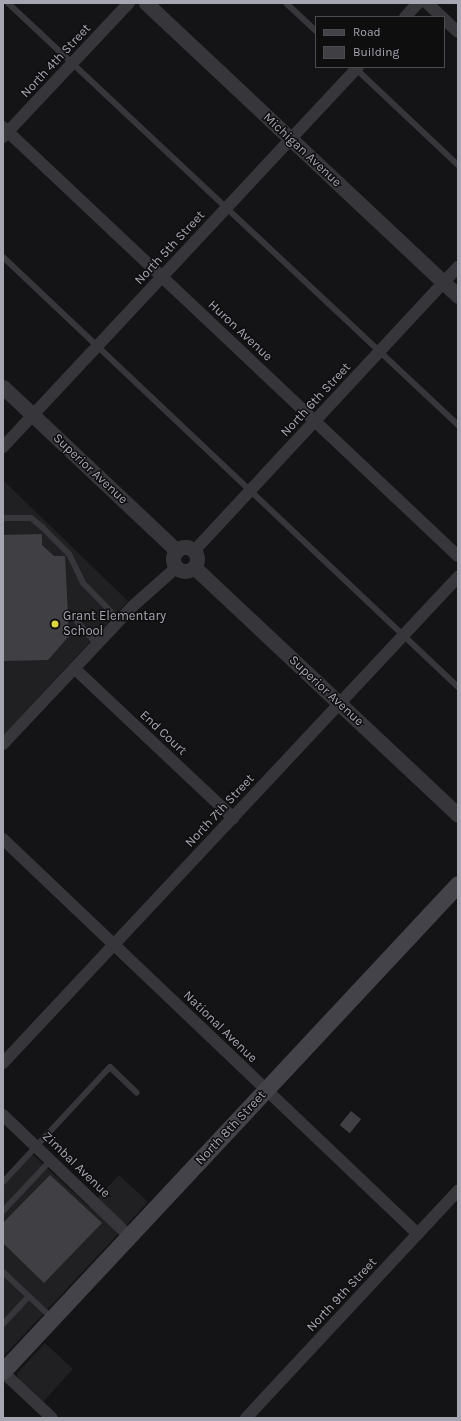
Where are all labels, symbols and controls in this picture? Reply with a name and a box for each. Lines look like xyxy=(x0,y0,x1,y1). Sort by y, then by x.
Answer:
legend xyxy=(315,16,445,68)
street label: North 4th Street xyxy=(18,21,94,101)
text: Road xyxy=(353,25,381,39)
text: Building xyxy=(353,45,399,59)
street label: Michigan Avenue xyxy=(260,110,344,190)
street label: North 5th Street xyxy=(132,208,208,288)
street label: Huron Avenue xyxy=(205,297,275,365)
street label: North 6th Street xyxy=(278,360,354,440)
street label: Superior Avenue xyxy=(49,430,131,508)
place label: Grant Elementary School xyxy=(63,609,166,640)
marker: Grant Elementary School xyxy=(50,619,60,629)
street label: Superior Avenue xyxy=(285,652,367,730)
street label: End Court xyxy=(136,707,190,759)
street label: North 7th Street xyxy=(182,771,258,851)
street label: National Avenue xyxy=(180,988,260,1066)
street label: North 8th Street xyxy=(193,1088,269,1168)
street label: Zimbal Avenue xyxy=(39,1129,113,1201)
street label: North 9th Street xyxy=(304,1255,380,1335)

